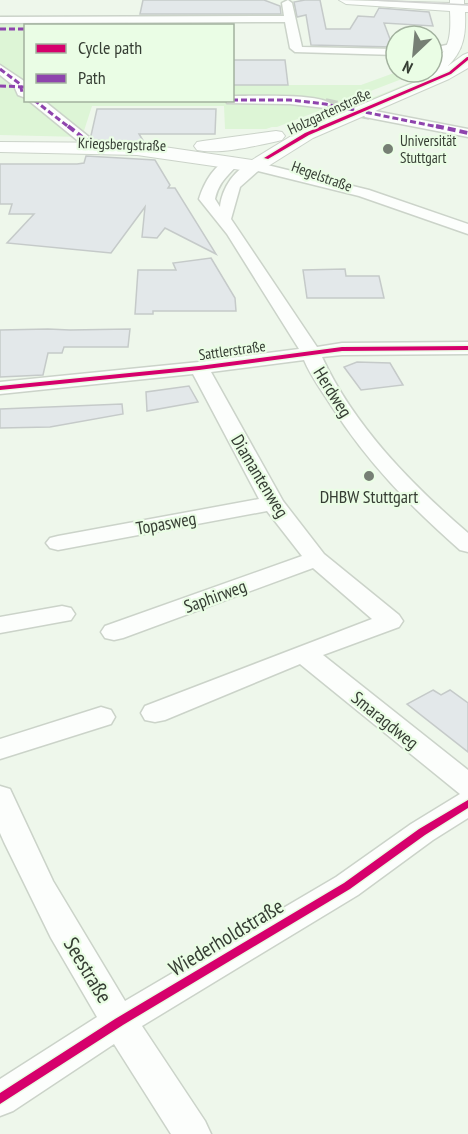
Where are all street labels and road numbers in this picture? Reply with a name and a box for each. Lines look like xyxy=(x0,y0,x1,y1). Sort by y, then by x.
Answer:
street label: Holzgartenstraße xyxy=(284,83,374,139)
street label: Kriegsbergstraße xyxy=(78,133,166,155)
street label: Hegelstraße xyxy=(289,156,355,196)
street label: Sattlerstraße xyxy=(197,336,267,364)
street label: Herdweg xyxy=(309,362,357,422)
street label: Diamantenweg xyxy=(226,430,294,522)
street label: Topasweg xyxy=(134,506,198,540)
street label: Saphirweg xyxy=(181,574,249,618)
street label: Smaragdweg xyxy=(347,686,423,754)
street label: Wiederholdstraße xyxy=(164,892,288,982)
street label: Seestraße xyxy=(58,932,118,1008)

